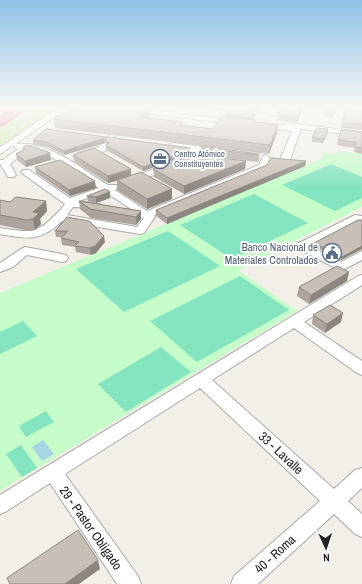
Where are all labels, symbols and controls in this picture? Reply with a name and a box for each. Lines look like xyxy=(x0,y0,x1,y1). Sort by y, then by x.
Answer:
office icon: Centro Atómico Constituyentes xyxy=(149,148,171,170)
place label: Centro Atómico Constituyentes xyxy=(174,148,225,170)
place label: Banco Nacional de Materiales Controlados xyxy=(225,240,318,267)
public building icon: Banco Nacional de Materiales Controlados xyxy=(321,242,343,264)
street label: 33 - Lavalle xyxy=(255,428,307,478)
street label: 29 - Pastor Obligado xyxy=(56,483,126,573)
north arrow xyxy=(306,528,346,568)
street label: 40 - Roma xyxy=(251,531,299,577)
text: N xyxy=(323,551,330,565)

